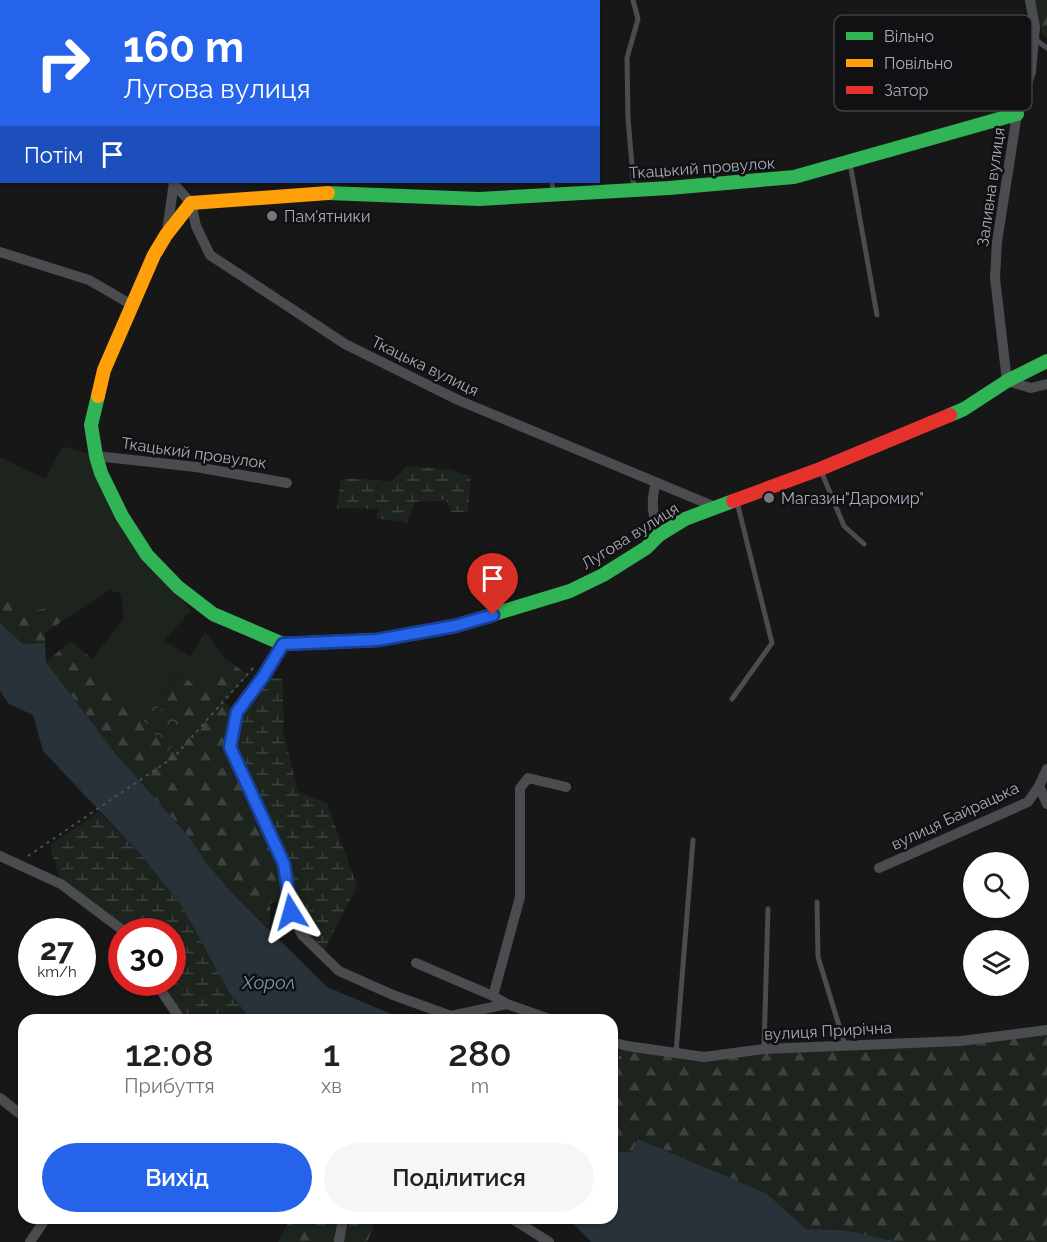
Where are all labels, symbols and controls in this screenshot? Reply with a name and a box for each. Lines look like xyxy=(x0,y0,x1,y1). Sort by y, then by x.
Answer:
legend xyxy=(834,15,1032,111)
text: 160 m xyxy=(123,23,244,72)
icon: right xyxy=(24,24,102,102)
text: Вільно xyxy=(884,27,934,46)
text: Повільно xyxy=(884,54,953,73)
text: Лугова вулиця xyxy=(123,73,310,104)
text: Затор xyxy=(884,81,928,100)
street label: Заливна вулиця xyxy=(973,126,1009,248)
icon: arrive xyxy=(96,138,129,171)
text: Потім xyxy=(24,142,84,168)
street label: Ткацький провулок xyxy=(628,153,776,183)
place label: Пам'ятники xyxy=(284,207,370,226)
marker: Пам'ятники xyxy=(265,209,279,223)
street label: Ткацька вулиця xyxy=(368,332,482,400)
street label: Ткацький провулок xyxy=(120,433,268,473)
place label: Магазин"Даромир" xyxy=(781,489,924,508)
marker: Магазин"Даромир" xyxy=(762,491,776,505)
street label: Лугова вулиця xyxy=(578,499,682,573)
pin xyxy=(467,553,518,615)
icon: arrive xyxy=(476,562,509,595)
street label: вулиця Байрацька xyxy=(888,778,1022,854)
map controls xyxy=(963,852,1029,996)
button: search xyxy=(963,852,1029,918)
position arrow xyxy=(259,880,323,944)
speed limit sign: 30 xyxy=(108,918,186,996)
button: layers xyxy=(963,930,1029,996)
text: 27 xyxy=(40,932,74,967)
text: km/h xyxy=(37,963,77,981)
water label: Хорол xyxy=(242,972,295,993)
street label: вулиця Прирічна xyxy=(764,1018,892,1044)
text: 12:08 xyxy=(125,1032,214,1074)
text: 1 xyxy=(323,1032,340,1074)
text: 280 xyxy=(448,1032,512,1074)
text: Прибуття xyxy=(124,1074,215,1098)
text: хв xyxy=(321,1074,342,1098)
text: m xyxy=(471,1074,489,1098)
button: Вихід xyxy=(42,1143,312,1212)
button: Поділитися xyxy=(324,1143,594,1212)

